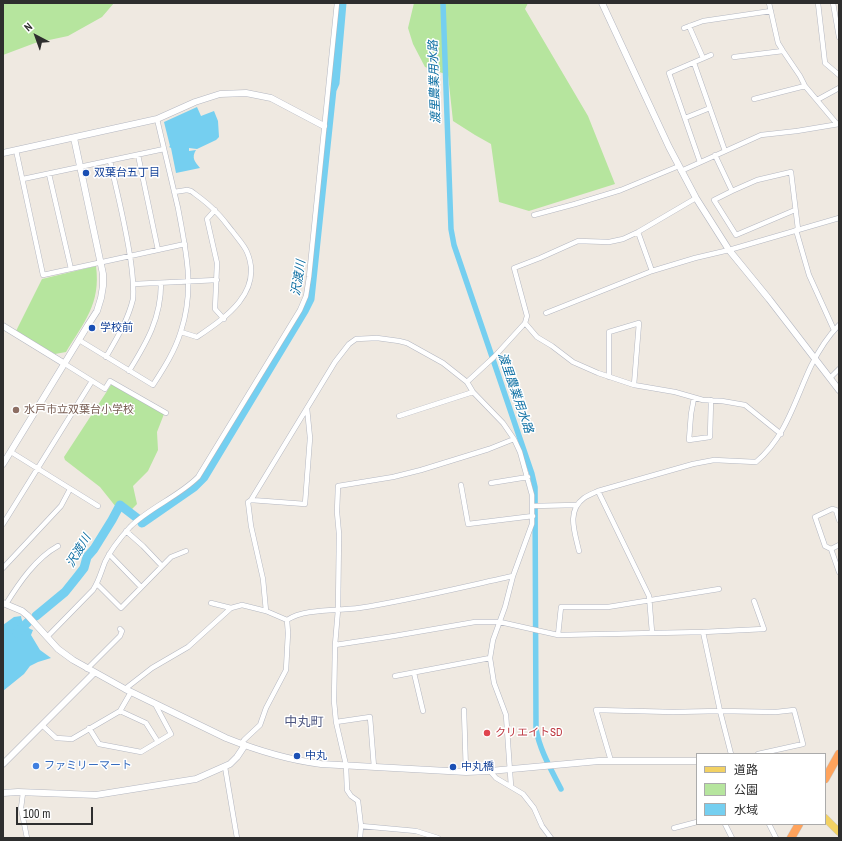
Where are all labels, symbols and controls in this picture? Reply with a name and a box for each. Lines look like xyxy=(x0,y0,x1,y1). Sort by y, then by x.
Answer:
north arrow xyxy=(16,16,56,56)
text: N xyxy=(21,20,35,34)
water label: 渡里農業用水路 xyxy=(426,40,444,124)
place label: 双葉台五丁目 xyxy=(94,166,160,180)
marker: 双葉台五丁目 xyxy=(81,168,91,178)
water label: 沢渡川 xyxy=(289,259,309,297)
place label: 学校前 xyxy=(100,321,133,335)
marker: 学校前 xyxy=(87,323,97,333)
water label: 渡里農業用水路 xyxy=(495,351,535,435)
place label: 水戸市立双葉台小学校 xyxy=(24,403,134,417)
marker: 水戸市立双葉台小学校 xyxy=(11,405,21,415)
water label: 沢渡川 xyxy=(64,532,94,570)
district label: 中丸町 xyxy=(285,715,323,731)
place label: クリエイトSD xyxy=(495,726,563,740)
marker: クリエイトSD xyxy=(482,728,492,738)
place label: 中丸 xyxy=(305,749,327,763)
marker: 中丸 xyxy=(292,751,302,761)
legend xyxy=(696,753,826,825)
place label: ファミリーマート xyxy=(44,759,132,773)
place label: 中丸橋 xyxy=(461,760,494,774)
marker: ファミリーマート xyxy=(31,761,41,771)
marker: 中丸橋 xyxy=(448,762,458,772)
text: 道路 xyxy=(734,762,758,778)
text: 公園 xyxy=(734,782,758,798)
scale bar xyxy=(18,799,95,825)
text: 水域 xyxy=(734,802,758,818)
text: 100 m xyxy=(23,806,50,822)

